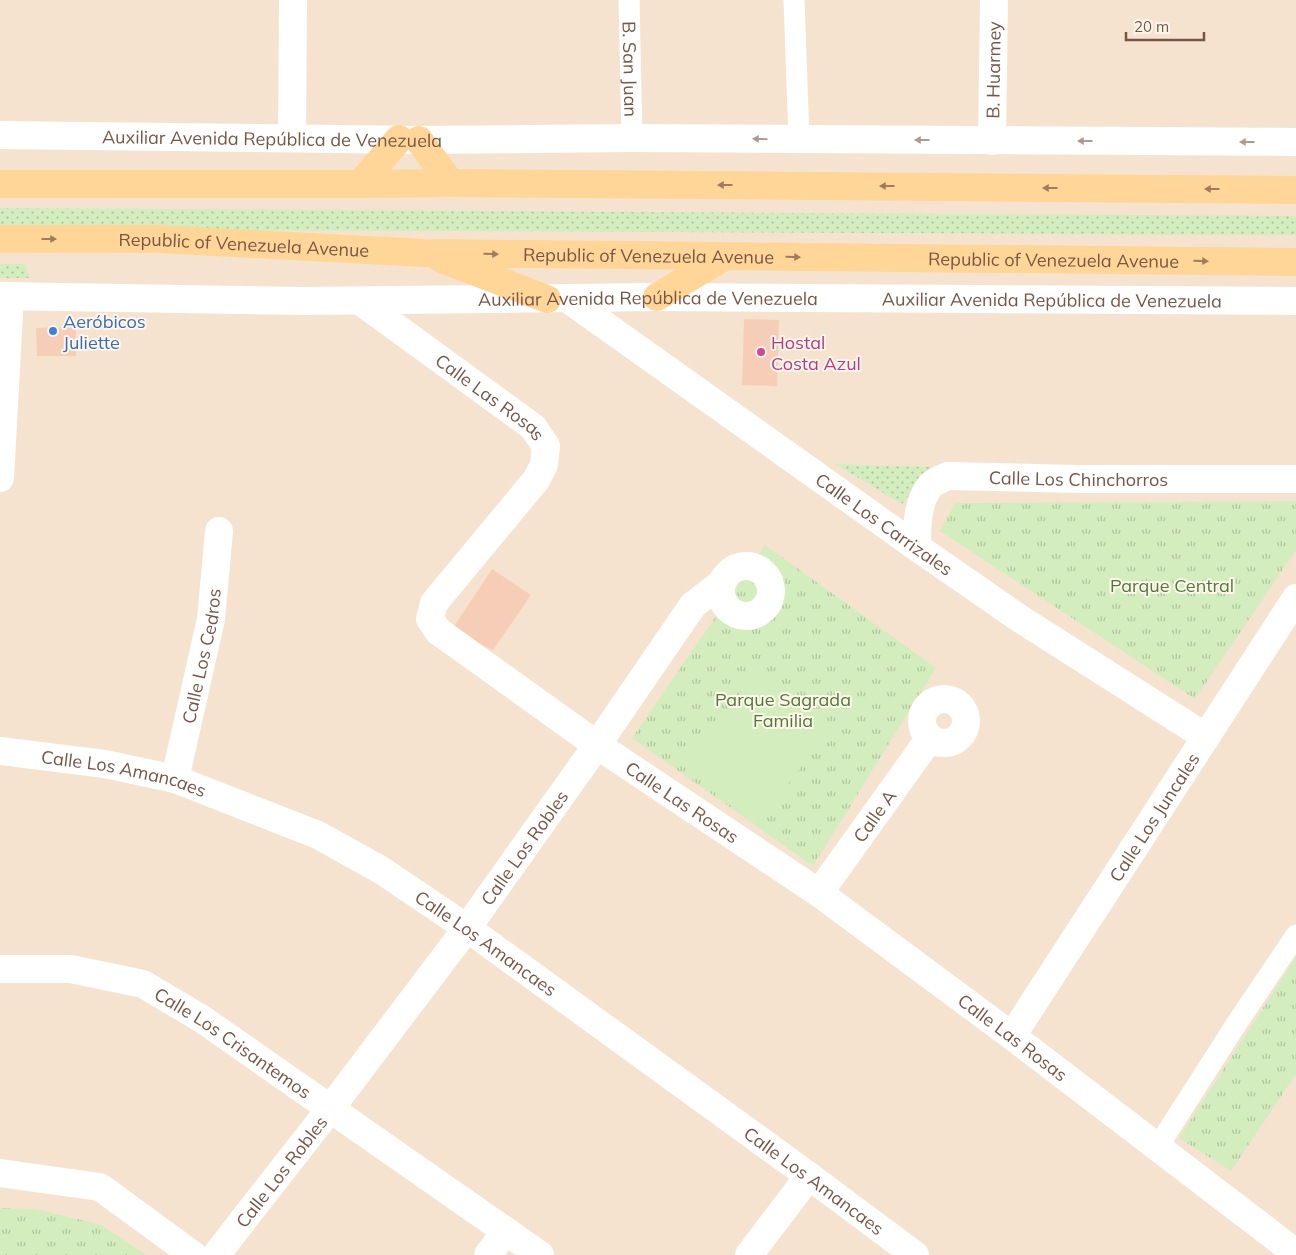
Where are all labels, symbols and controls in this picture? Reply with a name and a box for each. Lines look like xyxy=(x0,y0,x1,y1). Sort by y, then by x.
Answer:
scale bar xyxy=(1126,10,1204,42)
text: 20 m xyxy=(1134,17,1169,36)
street label: B. San Juan xyxy=(618,21,643,117)
street label: B. Huarmey xyxy=(981,21,1005,119)
street label: Auxiliar Avenida República de Venezuela xyxy=(102,125,442,152)
one-way arrow xyxy=(752,135,768,143)
one-way arrow xyxy=(914,136,930,144)
one-way arrow xyxy=(1077,137,1093,145)
one-way arrow xyxy=(1239,138,1255,146)
one-way arrow xyxy=(717,181,733,189)
one-way arrow xyxy=(879,182,895,190)
one-way arrow xyxy=(1042,183,1058,191)
one-way arrow xyxy=(1204,185,1220,193)
street label: Republic of Venezuela Avenue xyxy=(118,228,370,262)
one-way arrow xyxy=(41,235,57,243)
street label: Republic of Venezuela Avenue xyxy=(523,243,774,268)
street label: Republic of Venezuela Avenue xyxy=(928,247,1179,272)
one-way arrow xyxy=(483,250,499,258)
one-way arrow xyxy=(786,253,802,261)
one-way arrow xyxy=(1193,257,1209,265)
street label: Auxiliar Avenida República de Venezuela xyxy=(478,285,818,311)
street label: Auxiliar Avenida República de Venezuela xyxy=(882,287,1222,312)
place label: Aeróbicos Juliette xyxy=(63,310,146,354)
marker: Aeróbicos Juliette xyxy=(47,325,59,337)
place label: Hostal Costa Azul xyxy=(771,331,861,375)
marker: Hostal Costa Azul xyxy=(755,346,767,358)
street label: Calle Las Rosas xyxy=(431,348,550,445)
street label: Calle Los Chinchorros xyxy=(989,465,1168,491)
street label: Calle Los Carrizales xyxy=(811,467,957,580)
park label: Parque Central xyxy=(1110,574,1234,597)
street label: Calle Los Cedros xyxy=(176,587,225,726)
park label: Parque Sagrada Familia xyxy=(715,688,851,732)
street label: Calle Los Amancaes xyxy=(40,745,210,802)
street label: Calle Los Juncales xyxy=(1104,748,1204,886)
street label: Calle Las Rosas xyxy=(621,756,743,848)
street label: Calle Los Robles xyxy=(475,785,573,910)
street label: Calle A xyxy=(848,785,901,847)
street label: Calle Los Amancaes xyxy=(411,885,562,1001)
street label: Calle Los Crisantemos xyxy=(150,982,316,1103)
street label: Calle Las Rosas xyxy=(954,989,1072,1086)
street label: Calle Los Robles xyxy=(230,1111,332,1232)
street label: Calle Los Amancaes xyxy=(740,1121,889,1240)

